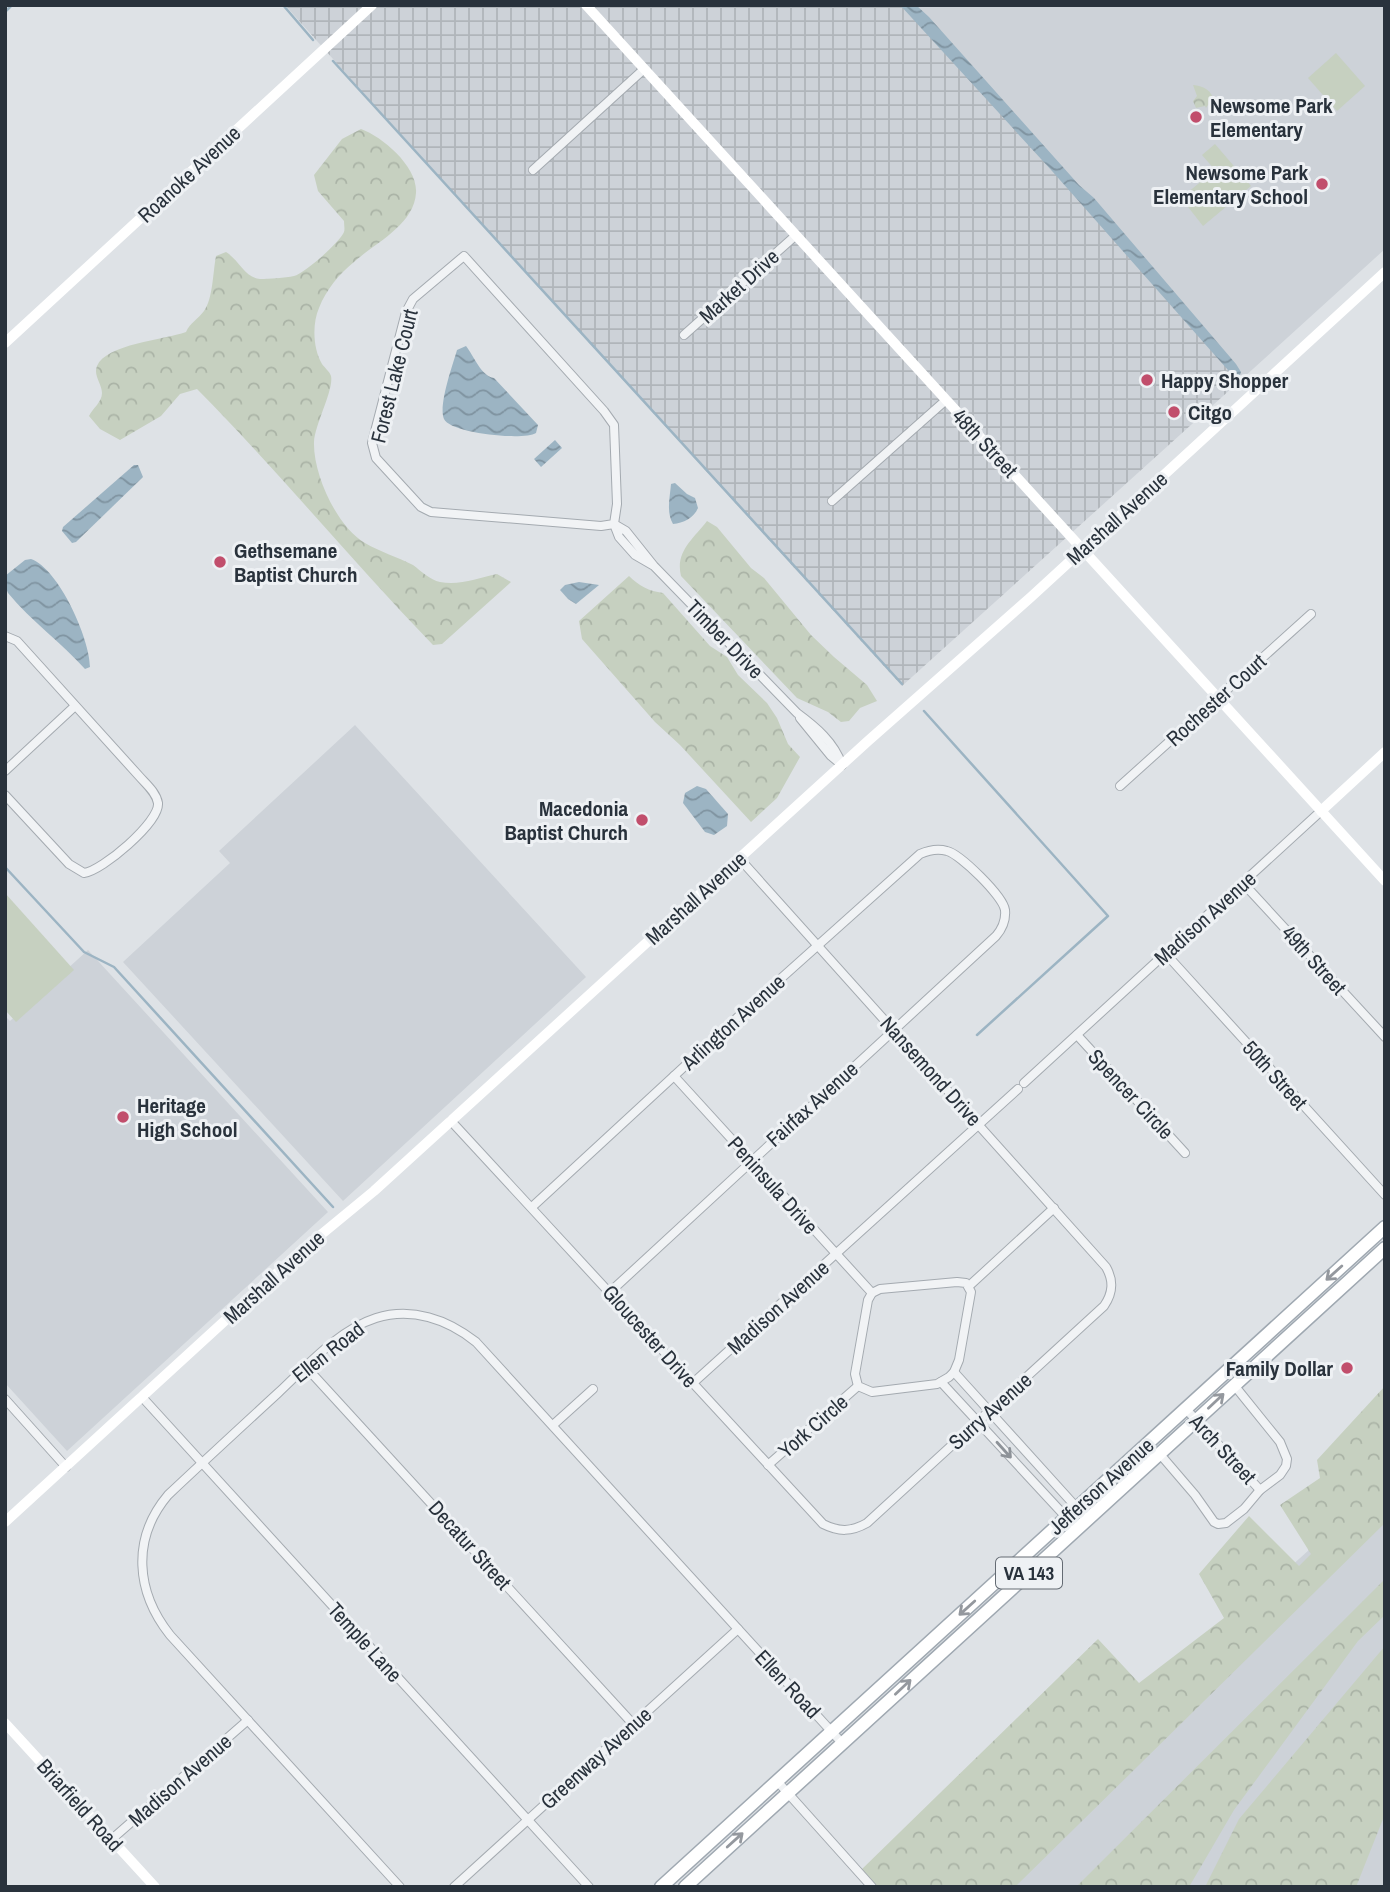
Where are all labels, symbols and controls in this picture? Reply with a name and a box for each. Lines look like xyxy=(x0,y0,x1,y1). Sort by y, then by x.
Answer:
place label: Newsome Park Elementary xyxy=(1210,91,1333,144)
marker: Newsome Park Elementary xyxy=(1188,109,1204,125)
street label: Roanoke Avenue xyxy=(131,119,247,229)
place label: Newsome Park Elementary School xyxy=(1153,158,1308,211)
marker: Newsome Park Elementary School xyxy=(1314,176,1330,192)
street label: Market Drive xyxy=(693,242,785,330)
street label: Forest Lake Court xyxy=(363,306,425,446)
place label: Happy Shopper xyxy=(1161,366,1289,395)
marker: Happy Shopper xyxy=(1139,372,1155,388)
place label: Citgo xyxy=(1188,398,1232,427)
street label: 48th Street xyxy=(946,402,1024,484)
marker: Citgo xyxy=(1166,404,1182,420)
street label: Marshall Avenue xyxy=(1060,465,1174,571)
place label: Gethsemane Baptist Church xyxy=(234,536,357,589)
marker: Gethsemane Baptist Church xyxy=(212,554,228,570)
street label: Timber Drive xyxy=(680,593,770,685)
street label: Rochester Court xyxy=(1160,647,1272,753)
place label: Macedonia Baptist Church xyxy=(505,794,628,847)
marker: Macedonia Baptist Church xyxy=(634,812,650,828)
street label: Marshall Avenue xyxy=(639,845,753,951)
street label: Madison Avenue xyxy=(1148,864,1262,972)
street label: 49th Street xyxy=(1275,919,1353,1001)
street label: Arlington Avenue xyxy=(674,967,791,1077)
street label: Nansemond Drive xyxy=(874,1010,988,1132)
street label: 50th Street xyxy=(1236,1034,1314,1116)
street label: Spencer Circle xyxy=(1082,1042,1180,1146)
street label: Fairfax Avenue xyxy=(760,1055,864,1153)
place label: Heritage High School xyxy=(137,1091,237,1144)
marker: Heritage High School xyxy=(115,1109,131,1125)
street label: Peninsula Drive xyxy=(721,1130,825,1240)
street label: Marshall Avenue xyxy=(217,1224,331,1330)
street label: Madison Avenue xyxy=(721,1253,835,1361)
one-way arrow xyxy=(1325,1265,1343,1281)
street label: Gloucester Drive xyxy=(596,1278,704,1394)
street label: Ellen Road xyxy=(286,1315,370,1389)
place label: Family Dollar xyxy=(1226,1354,1333,1383)
marker: Family Dollar xyxy=(1339,1360,1355,1376)
street label: Surry Avenue xyxy=(942,1366,1038,1456)
street label: York Circle xyxy=(772,1388,854,1464)
one-way arrow xyxy=(1207,1393,1224,1410)
street label: Arch Street xyxy=(1182,1407,1263,1491)
street label: Jefferson Avenue xyxy=(1042,1431,1160,1541)
one-way arrow xyxy=(996,1441,1012,1459)
street label: Decatur Street xyxy=(422,1494,518,1596)
road number: VA 143 xyxy=(996,1558,1062,1588)
street label: Temple Lane xyxy=(321,1596,409,1688)
one-way arrow xyxy=(958,1600,976,1616)
street label: Ellen Road xyxy=(749,1643,827,1725)
one-way arrow xyxy=(894,1678,911,1695)
street label: Greenway Avenue xyxy=(534,1700,658,1816)
street label: Madison Avenue xyxy=(122,1727,238,1833)
street label: Briarfield Road xyxy=(30,1752,130,1858)
one-way arrow xyxy=(726,1832,744,1848)

